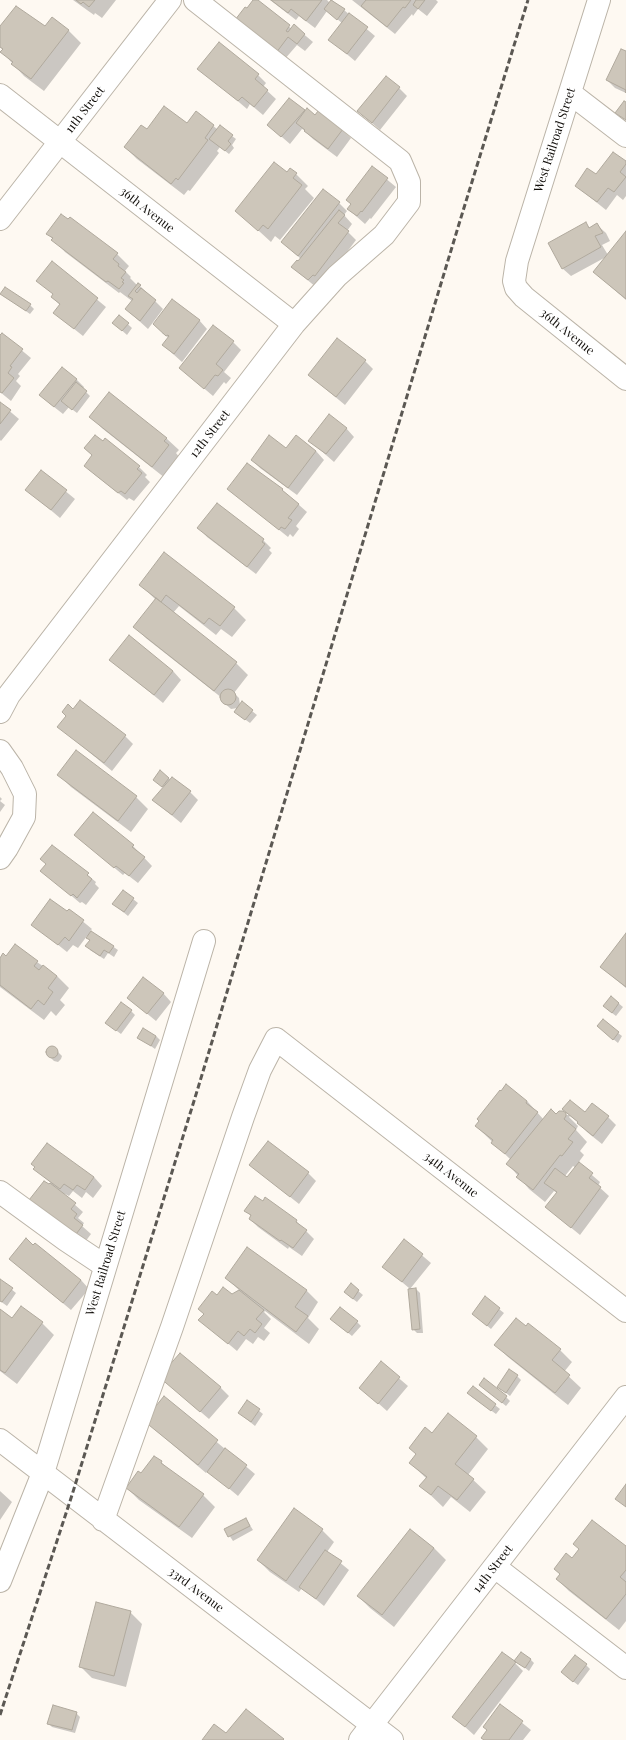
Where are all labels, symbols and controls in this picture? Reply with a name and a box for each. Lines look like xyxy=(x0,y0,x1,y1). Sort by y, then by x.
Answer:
street label: 11th Street xyxy=(62,84,108,136)
street label: West Railroad Street xyxy=(531,86,579,194)
street label: 36th Avenue xyxy=(117,184,177,236)
street label: 36th Avenue xyxy=(537,306,597,358)
street label: 12th Street xyxy=(187,407,233,461)
street label: 34th Avenue xyxy=(421,1149,481,1201)
street label: West Railroad Street xyxy=(83,1209,129,1317)
street label: 14th Street xyxy=(470,1542,516,1596)
street label: 33rd Avenue xyxy=(166,1565,226,1615)

